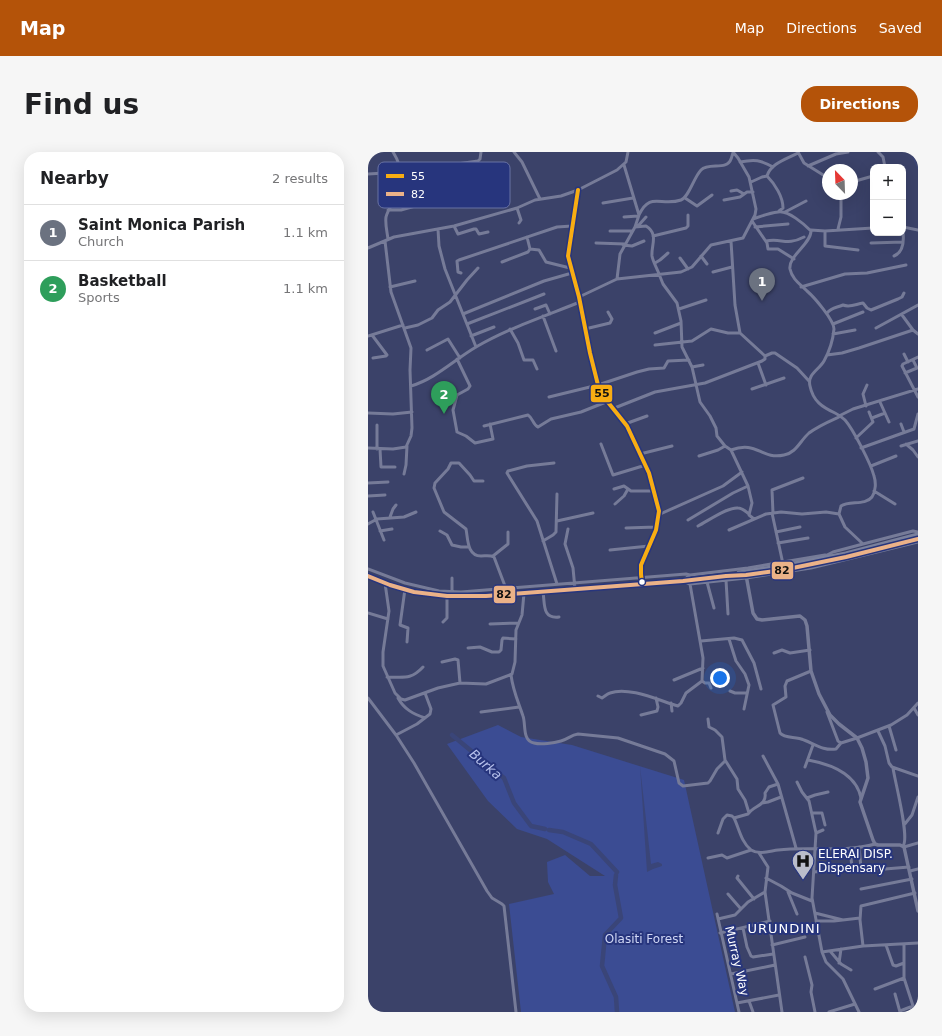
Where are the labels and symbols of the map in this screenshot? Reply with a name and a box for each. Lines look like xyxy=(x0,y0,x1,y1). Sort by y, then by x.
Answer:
legend xyxy=(378,162,510,208)
north arrow xyxy=(822,164,858,200)
text: 55 xyxy=(411,170,425,183)
text: 82 xyxy=(411,188,425,201)
pin: 1 xyxy=(749,268,775,301)
pin: 2 xyxy=(431,381,457,414)
line badge: 55 xyxy=(590,384,613,403)
text: 55 xyxy=(594,387,610,400)
line badge: 82 xyxy=(771,561,794,580)
text: 82 xyxy=(774,564,790,577)
unlabelled marker xyxy=(637,577,647,587)
line badge: 82 xyxy=(493,585,516,604)
text: 82 xyxy=(496,588,512,601)
your location xyxy=(710,668,730,688)
water label: Burka xyxy=(466,746,505,783)
place label: ELERAI DISP. Dispensary xyxy=(818,847,893,875)
hospital icon: ELERAI DISP. Dispensary xyxy=(790,848,816,881)
district label: URUNDINI xyxy=(747,921,821,936)
street label: Murray Way xyxy=(722,925,752,997)
park label: Olasiti Forest xyxy=(605,932,683,946)

